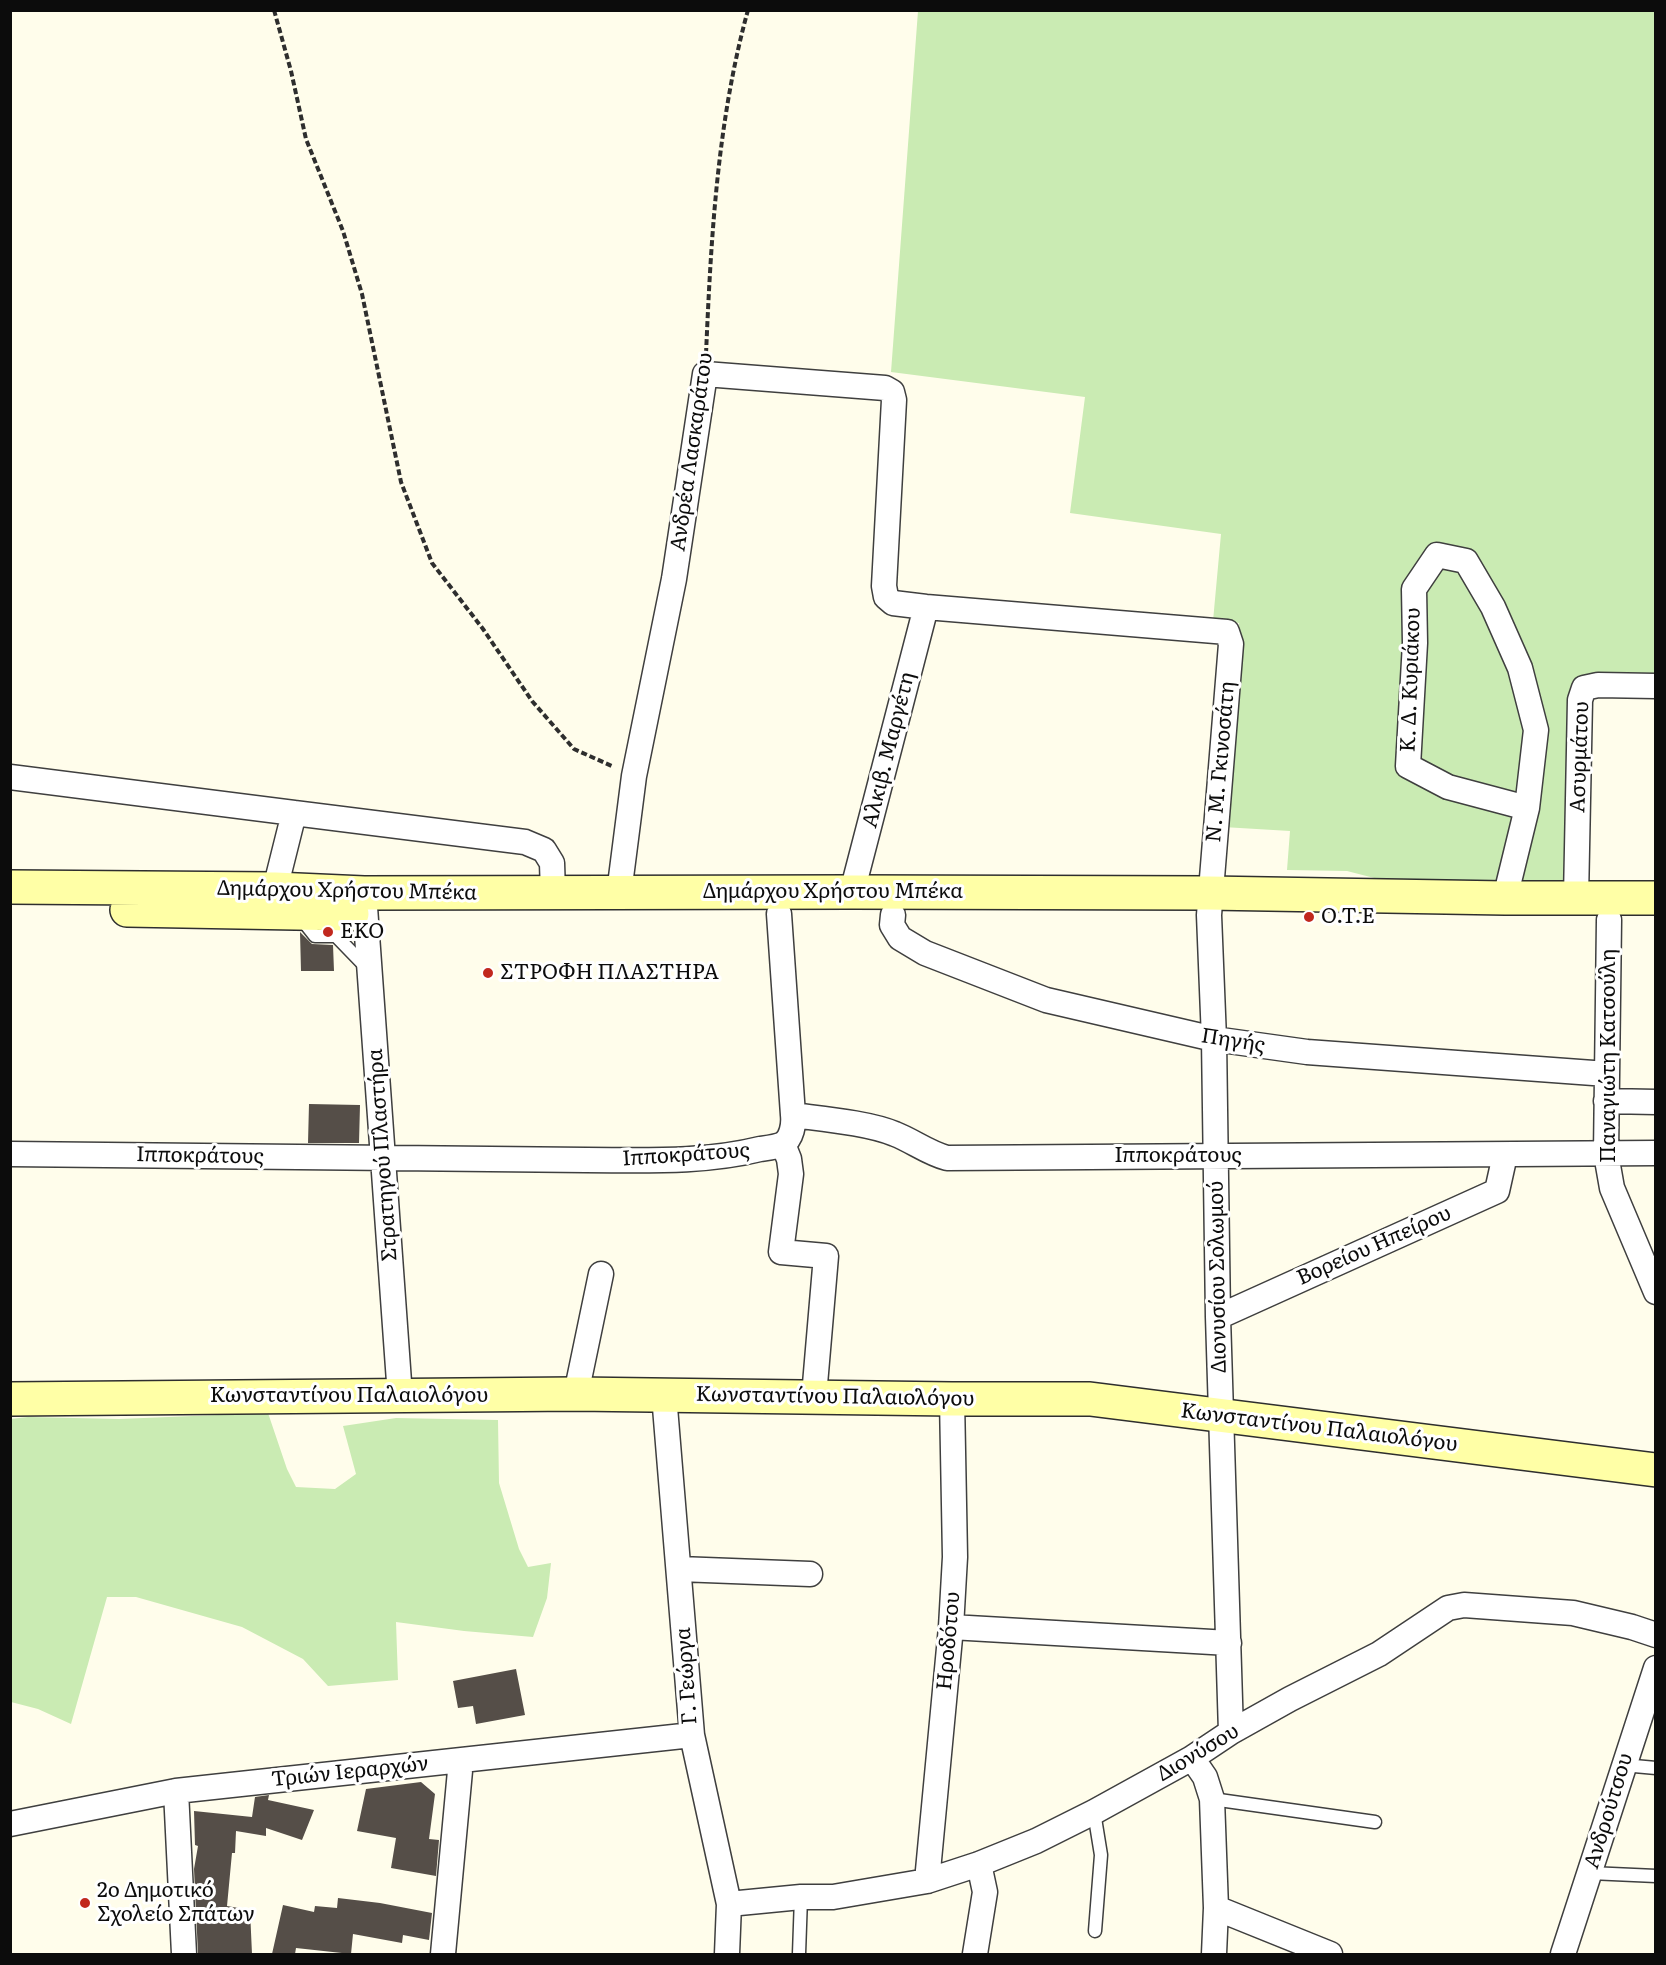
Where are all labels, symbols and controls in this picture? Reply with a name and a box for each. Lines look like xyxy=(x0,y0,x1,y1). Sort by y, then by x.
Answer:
street label: Ανδρέα Λασκαράτου xyxy=(666,351,718,553)
street label: Κ. Δ. Κυριάκου xyxy=(1396,607,1426,753)
street label: Αλκιβ. Μαργέτη xyxy=(857,670,921,830)
street label: Ν. Μ. Γκινοσάτη xyxy=(1201,680,1241,844)
street label: Ασυρμάτου xyxy=(1565,701,1595,813)
street label: Δημάρχου Χρήστου Μπέκα xyxy=(217,876,477,906)
street label: Δημάρχου Χρήστου Μπέκα xyxy=(703,879,963,905)
place label: Ο.Τ.Ε xyxy=(1321,904,1375,930)
marker: Ο.Τ.Ε xyxy=(1302,910,1316,924)
place label: ΕΚΟ xyxy=(340,919,384,945)
marker: ΕΚΟ xyxy=(321,925,335,939)
street label: Παναγιώτη Κατσούλη xyxy=(1596,949,1622,1163)
place label: ΣΤΡΟΦΗ ΠΛΑΣΤΗΡΑ xyxy=(500,960,719,986)
marker: ΣΤΡΟΦΗ ΠΛΑΣΤΗΡΑ xyxy=(481,966,495,980)
street label: Πηγής xyxy=(1199,1024,1267,1058)
street label: Στρατηγού Πλαστήρα xyxy=(363,1048,403,1262)
street label: Ιπποκράτους xyxy=(621,1138,751,1172)
street label: Ιπποκράτους xyxy=(136,1142,264,1170)
street label: Ιπποκράτους xyxy=(1114,1143,1242,1169)
street label: Διονυσίου Σολωμού xyxy=(1204,1181,1232,1373)
street label: Βορείου Ηπείρου xyxy=(1293,1201,1455,1291)
street label: Κωνσταντίνου Παλαιολόγου xyxy=(695,1382,975,1412)
street label: Κωνσταντίνου Παλαιολόγου xyxy=(210,1383,488,1409)
street label: Κωνσταντίνου Παλαιολόγου xyxy=(1179,1399,1459,1457)
street label: Ηροδότου xyxy=(932,1591,966,1691)
street label: Γ. Γεώργα xyxy=(671,1626,703,1726)
street label: Διονύσου xyxy=(1152,1719,1244,1787)
street label: Ανδρούτσου xyxy=(1579,1750,1639,1872)
street label: Τριών Ιεραρχών xyxy=(270,1751,430,1793)
place label: 2ο Δημοτικό Σχολείο Σπάτων xyxy=(97,1878,255,1928)
marker: 2ο Δημοτικό Σχολείο Σπάτων xyxy=(78,1896,92,1910)

